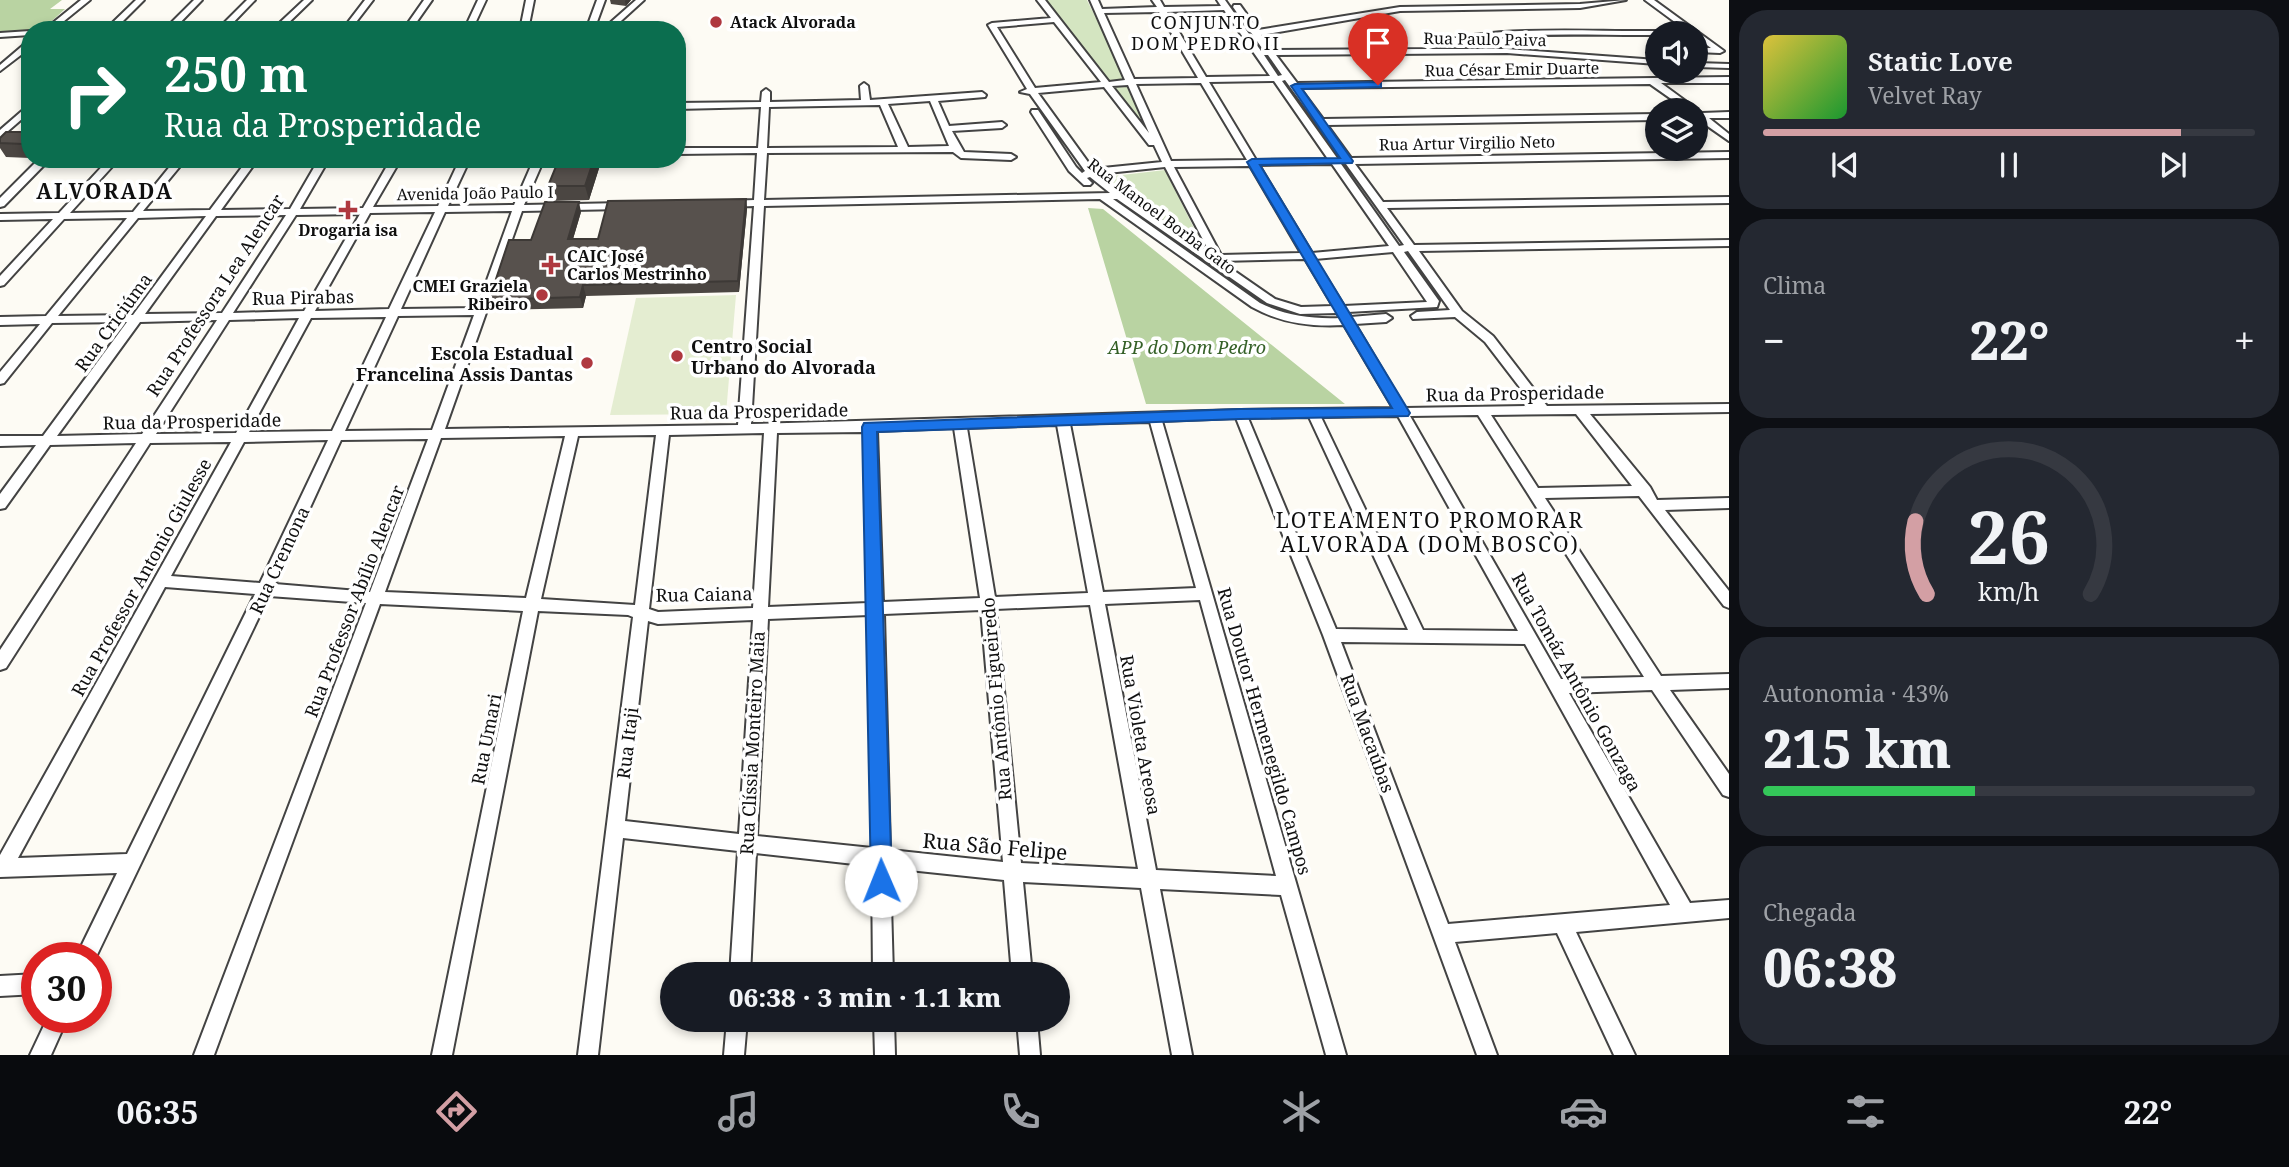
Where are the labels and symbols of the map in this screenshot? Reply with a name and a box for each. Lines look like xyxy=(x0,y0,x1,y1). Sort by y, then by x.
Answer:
district label: CONJUNTO DOM PEDRO II xyxy=(1131,10,1281,55)
place label: Atack Alvorada xyxy=(730,11,856,33)
pin xyxy=(1348,13,1408,85)
marker: Atack Alvorada xyxy=(708,14,724,30)
street label: Rua Paulo Paiva xyxy=(1423,27,1547,51)
street label: Rua César Emir Duarte xyxy=(1425,56,1599,82)
street label: Rua Artur Virgilio Neto xyxy=(1379,130,1555,156)
street label: Rua Manoel Borba Gato xyxy=(1083,153,1241,279)
district label: ALVORADA xyxy=(36,177,174,205)
street label: Avenida João Paulo I xyxy=(396,181,554,205)
street label: Rua Professora Lea Alencar xyxy=(141,189,290,401)
marker: Drogaria isa xyxy=(340,202,356,218)
place label: Drogaria isa xyxy=(298,219,398,241)
place label: CAIC José Carlos Mestrinho xyxy=(567,245,707,285)
marker: CAIC José Carlos Mestrinho xyxy=(541,255,561,275)
street label: Rua Criciúma xyxy=(69,268,157,376)
place label: CMEI Graziela Ribeiro xyxy=(413,275,528,315)
street label: Rua Pirabas xyxy=(252,284,354,310)
marker: CMEI Graziela Ribeiro xyxy=(534,287,550,303)
place label: Centro Social Urbano do Alvorada xyxy=(691,334,876,379)
park label: APP do Dom Pedro xyxy=(1106,335,1266,359)
place label: Escola Estadual Francelina Assis Dantas xyxy=(356,341,574,386)
marker: Centro Social Urbano do Alvorada xyxy=(669,348,685,364)
marker: Escola Estadual Francelina Assis Dantas xyxy=(579,355,595,371)
street label: Rua da Prosperidade xyxy=(1426,379,1604,407)
street label: Rua da Prosperidade xyxy=(670,397,848,425)
street label: Rua da Prosperidade xyxy=(103,407,281,435)
street label: Rua Professor Antonio Giulesse xyxy=(65,454,217,700)
street label: Rua Professor Abílio Alencar xyxy=(299,481,410,720)
street label: Rua Cremona xyxy=(244,502,314,618)
district label: LOTEAMENTO PROMORAR ALVORADA (DOM BOSCO) xyxy=(1276,506,1584,558)
street label: Rua Tomáz Antônio Gonzaga xyxy=(1507,568,1647,796)
street label: Rua Caiana xyxy=(655,581,753,607)
street label: Rua Doutor Hermenegildo Campos xyxy=(1212,584,1318,878)
street label: Rua Antônio Figueiredo xyxy=(975,596,1017,802)
street label: Rua Clíssia Monteiro Maia xyxy=(734,630,770,856)
street label: Rua Violeta Areosa xyxy=(1115,653,1167,817)
street label: Rua Macaúbas xyxy=(1335,670,1401,796)
street label: Rua Umari xyxy=(465,691,507,787)
street label: Rua Itaji xyxy=(611,705,643,780)
street label: Rua São Felipe xyxy=(921,826,1069,866)
position arrow xyxy=(844,844,918,918)
speed limit sign: 30 xyxy=(21,942,112,1033)

